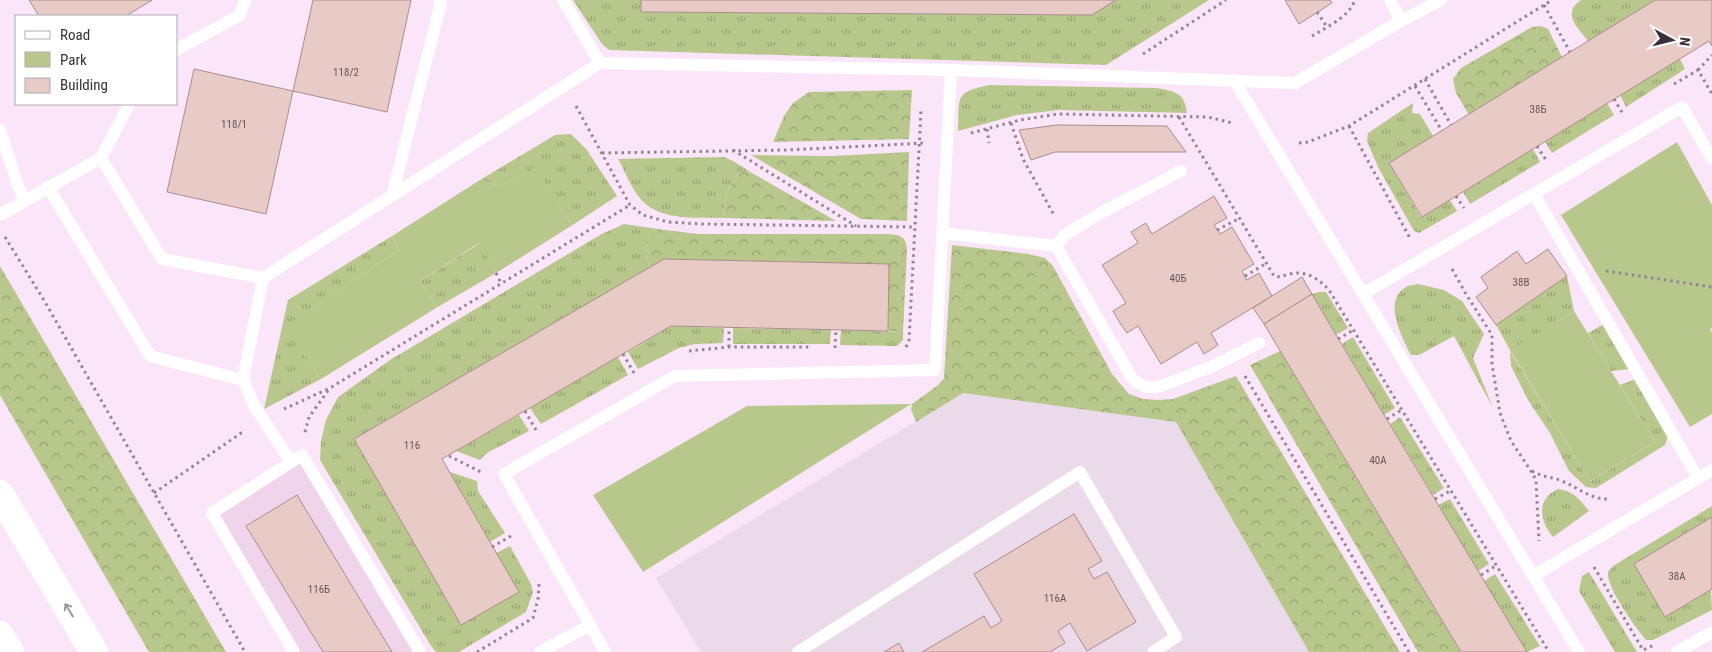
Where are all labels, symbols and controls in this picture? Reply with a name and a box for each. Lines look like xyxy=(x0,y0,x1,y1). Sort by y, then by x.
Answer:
legend xyxy=(15,15,178,105)
north arrow xyxy=(1647,15,1697,65)
text: Road xyxy=(60,26,90,44)
text: N xyxy=(1676,36,1693,47)
text: Park xyxy=(60,51,87,69)
house number: 118/2 xyxy=(333,66,359,79)
text: Building xyxy=(60,76,108,94)
house number: 38Б xyxy=(1530,103,1546,116)
house number: 118/1 xyxy=(221,118,247,131)
house number: 40Б xyxy=(1170,272,1186,285)
house number: 38В xyxy=(1513,276,1529,289)
house number: 116 xyxy=(404,439,420,452)
house number: 40А xyxy=(1369,454,1387,467)
house number: 38А xyxy=(1668,570,1686,583)
house number: 116Б xyxy=(308,583,330,596)
house number: 116А xyxy=(1044,592,1067,605)
one-way arrow xyxy=(64,604,74,618)

